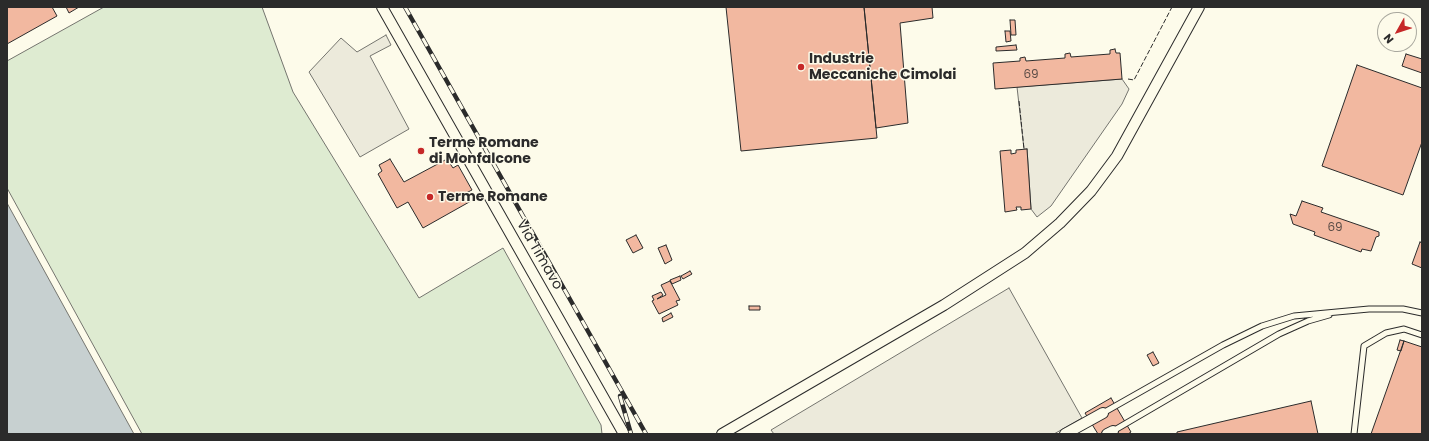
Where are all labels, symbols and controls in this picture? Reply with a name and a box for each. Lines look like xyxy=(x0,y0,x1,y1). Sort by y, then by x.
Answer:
north arrow xyxy=(1377,12,1417,52)
text: N xyxy=(1380,31,1397,47)
place label: Industrie Meccaniche Cimolai xyxy=(809,51,956,84)
marker: Industrie Meccaniche Cimolai xyxy=(796,62,806,72)
house number: 69 xyxy=(1023,68,1039,82)
place label: Terme Romane di Monfalcone xyxy=(429,135,539,168)
marker: Terme Romane di Monfalcone xyxy=(416,146,426,156)
place label: Terme Romane xyxy=(438,189,548,205)
marker: Terme Romane xyxy=(425,192,435,202)
street label: Via Timavo xyxy=(512,217,566,293)
house number: 69 xyxy=(1327,221,1343,235)

